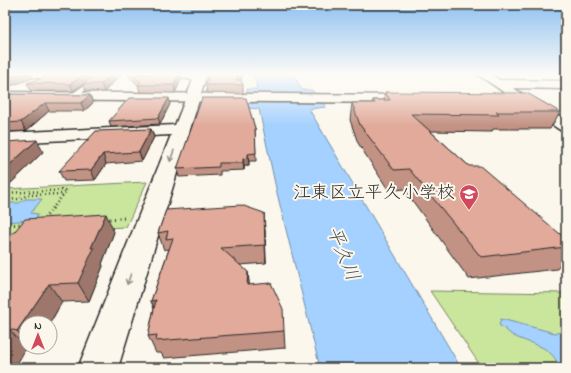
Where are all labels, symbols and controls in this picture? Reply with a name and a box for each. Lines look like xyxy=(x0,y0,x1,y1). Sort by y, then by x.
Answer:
one-way arrow xyxy=(168,150,176,162)
place label: 江東区立平久小学校 xyxy=(293,181,455,207)
school or university icon: 江東区立平久小学校 xyxy=(458,183,480,211)
water label: 平久川 xyxy=(319,223,365,285)
one-way arrow xyxy=(125,273,133,285)
north arrow xyxy=(18,315,58,355)
text: N xyxy=(34,318,42,334)

